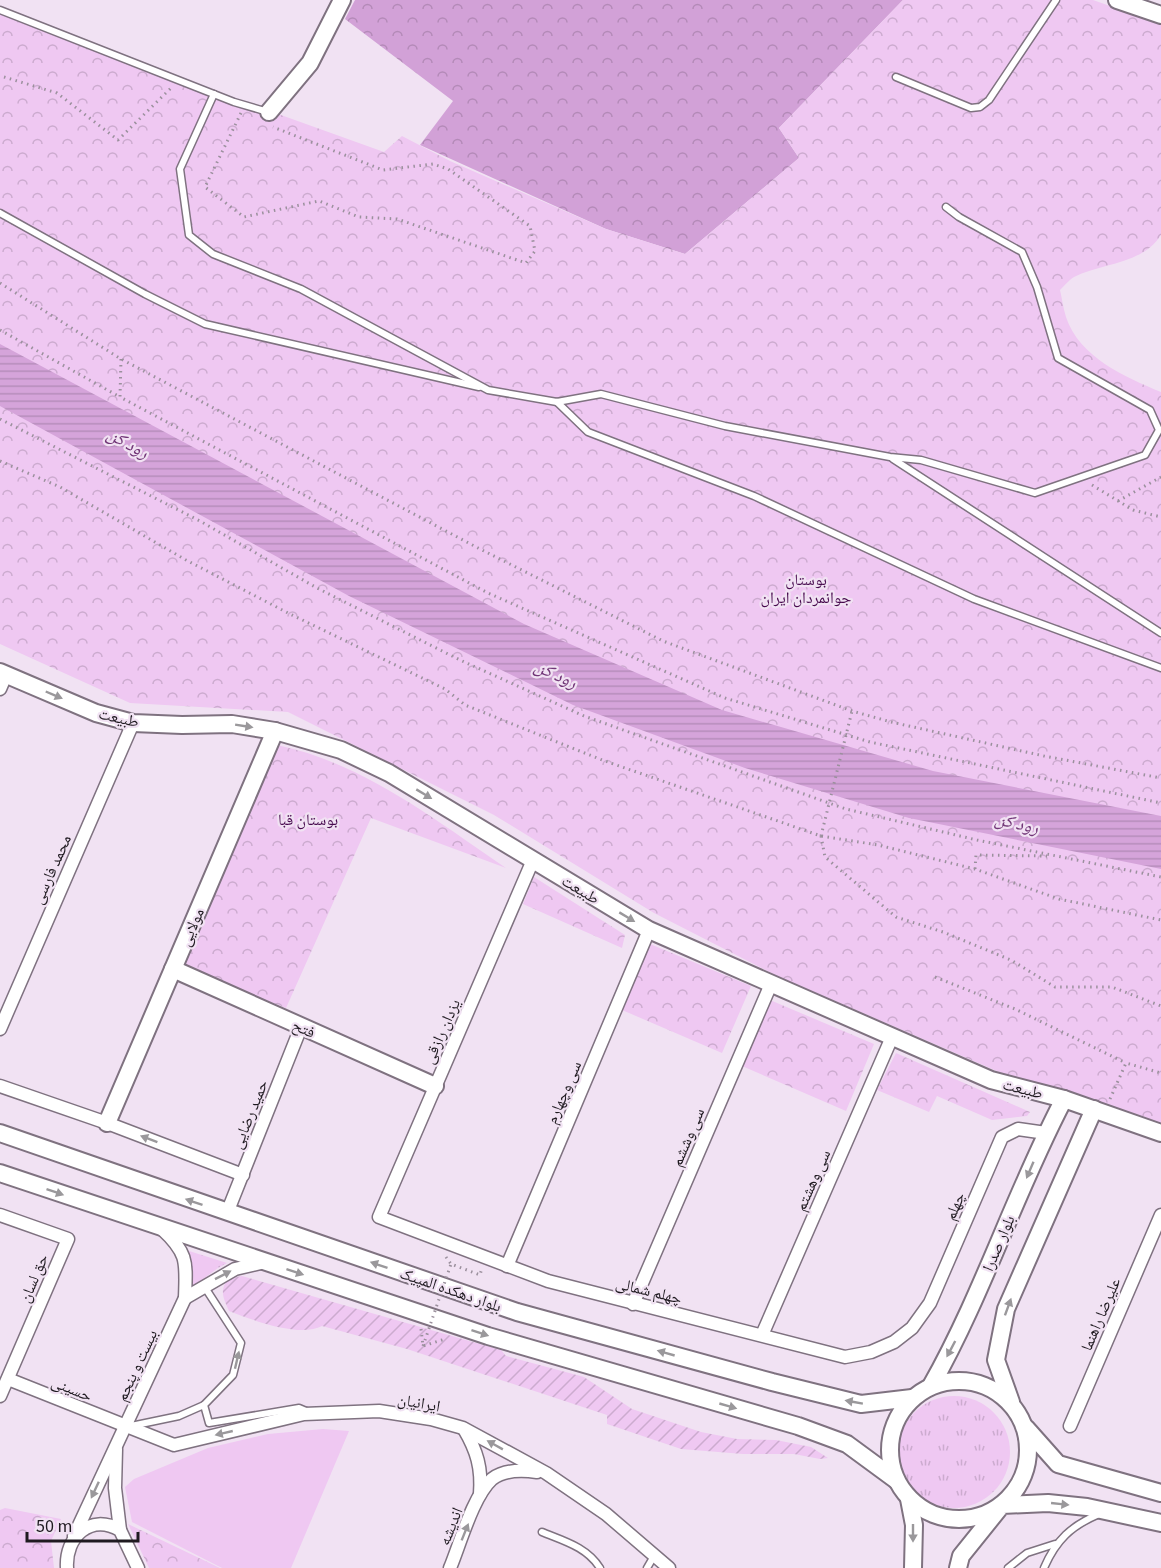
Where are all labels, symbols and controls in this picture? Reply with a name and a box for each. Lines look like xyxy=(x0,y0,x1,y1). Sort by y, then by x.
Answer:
water label: رود کن xyxy=(102,422,153,465)
park label: بوستان جوانمردان ایران xyxy=(761,569,851,609)
water label: رود کن xyxy=(530,654,581,695)
one-way arrow xyxy=(45,690,63,700)
street label: طبیعت xyxy=(96,703,141,733)
one-way arrow xyxy=(234,721,253,730)
one-way arrow xyxy=(416,789,432,800)
water label: رود کن xyxy=(992,806,1041,841)
park label: بوستان قبا xyxy=(278,809,338,831)
street label: محمد فارسی xyxy=(27,831,77,908)
street label: طبیعت xyxy=(557,870,604,910)
street label: مولایی xyxy=(174,905,210,950)
one-way arrow xyxy=(619,911,635,922)
street label: یزدان رازقی xyxy=(418,995,466,1067)
street label: فتح xyxy=(289,1014,319,1044)
street label: سی وچهارم xyxy=(541,1057,587,1127)
street label: طبیعت xyxy=(1000,1073,1045,1105)
street label: حمید رضایی xyxy=(226,1077,274,1152)
street label: سی وششم xyxy=(666,1105,710,1170)
one-way arrow xyxy=(139,1134,157,1144)
street label: سی وهشتم xyxy=(790,1146,836,1215)
one-way arrow xyxy=(1025,1162,1035,1180)
one-way arrow xyxy=(46,1187,64,1197)
street label: چهلم xyxy=(939,1189,971,1224)
one-way arrow xyxy=(185,1197,203,1207)
street label: بلوار صدرا xyxy=(977,1212,1021,1275)
street label: حق لسان xyxy=(14,1251,54,1306)
one-way arrow xyxy=(370,1259,388,1269)
street label: بلوار دهکده المپیک xyxy=(397,1262,504,1318)
one-way arrow xyxy=(286,1268,304,1278)
one-way arrow xyxy=(214,1271,231,1280)
street label: چهلم شمالی xyxy=(613,1272,684,1310)
street label: علیرضا راهنما xyxy=(1076,1274,1126,1354)
one-way arrow xyxy=(1003,1298,1013,1316)
street label: بیست و پنجم xyxy=(111,1326,163,1405)
one-way arrow xyxy=(471,1329,489,1339)
one-way arrow xyxy=(947,1340,957,1358)
one-way arrow xyxy=(656,1348,674,1357)
one-way arrow xyxy=(232,1351,242,1369)
street label: حسینی xyxy=(48,1371,95,1407)
street label: ایرانیان xyxy=(396,1388,442,1418)
one-way arrow xyxy=(844,1397,863,1406)
one-way arrow xyxy=(719,1401,737,1411)
one-way arrow xyxy=(215,1429,233,1439)
one-way arrow xyxy=(486,1440,503,1450)
one-way arrow xyxy=(90,1482,100,1500)
one-way arrow xyxy=(1051,1499,1070,1509)
street label: اندیشه xyxy=(433,1504,468,1549)
scale bar xyxy=(27,1505,138,1543)
text: 50 m xyxy=(36,1514,72,1539)
one-way arrow xyxy=(460,1522,470,1540)
one-way arrow xyxy=(908,1524,918,1543)

